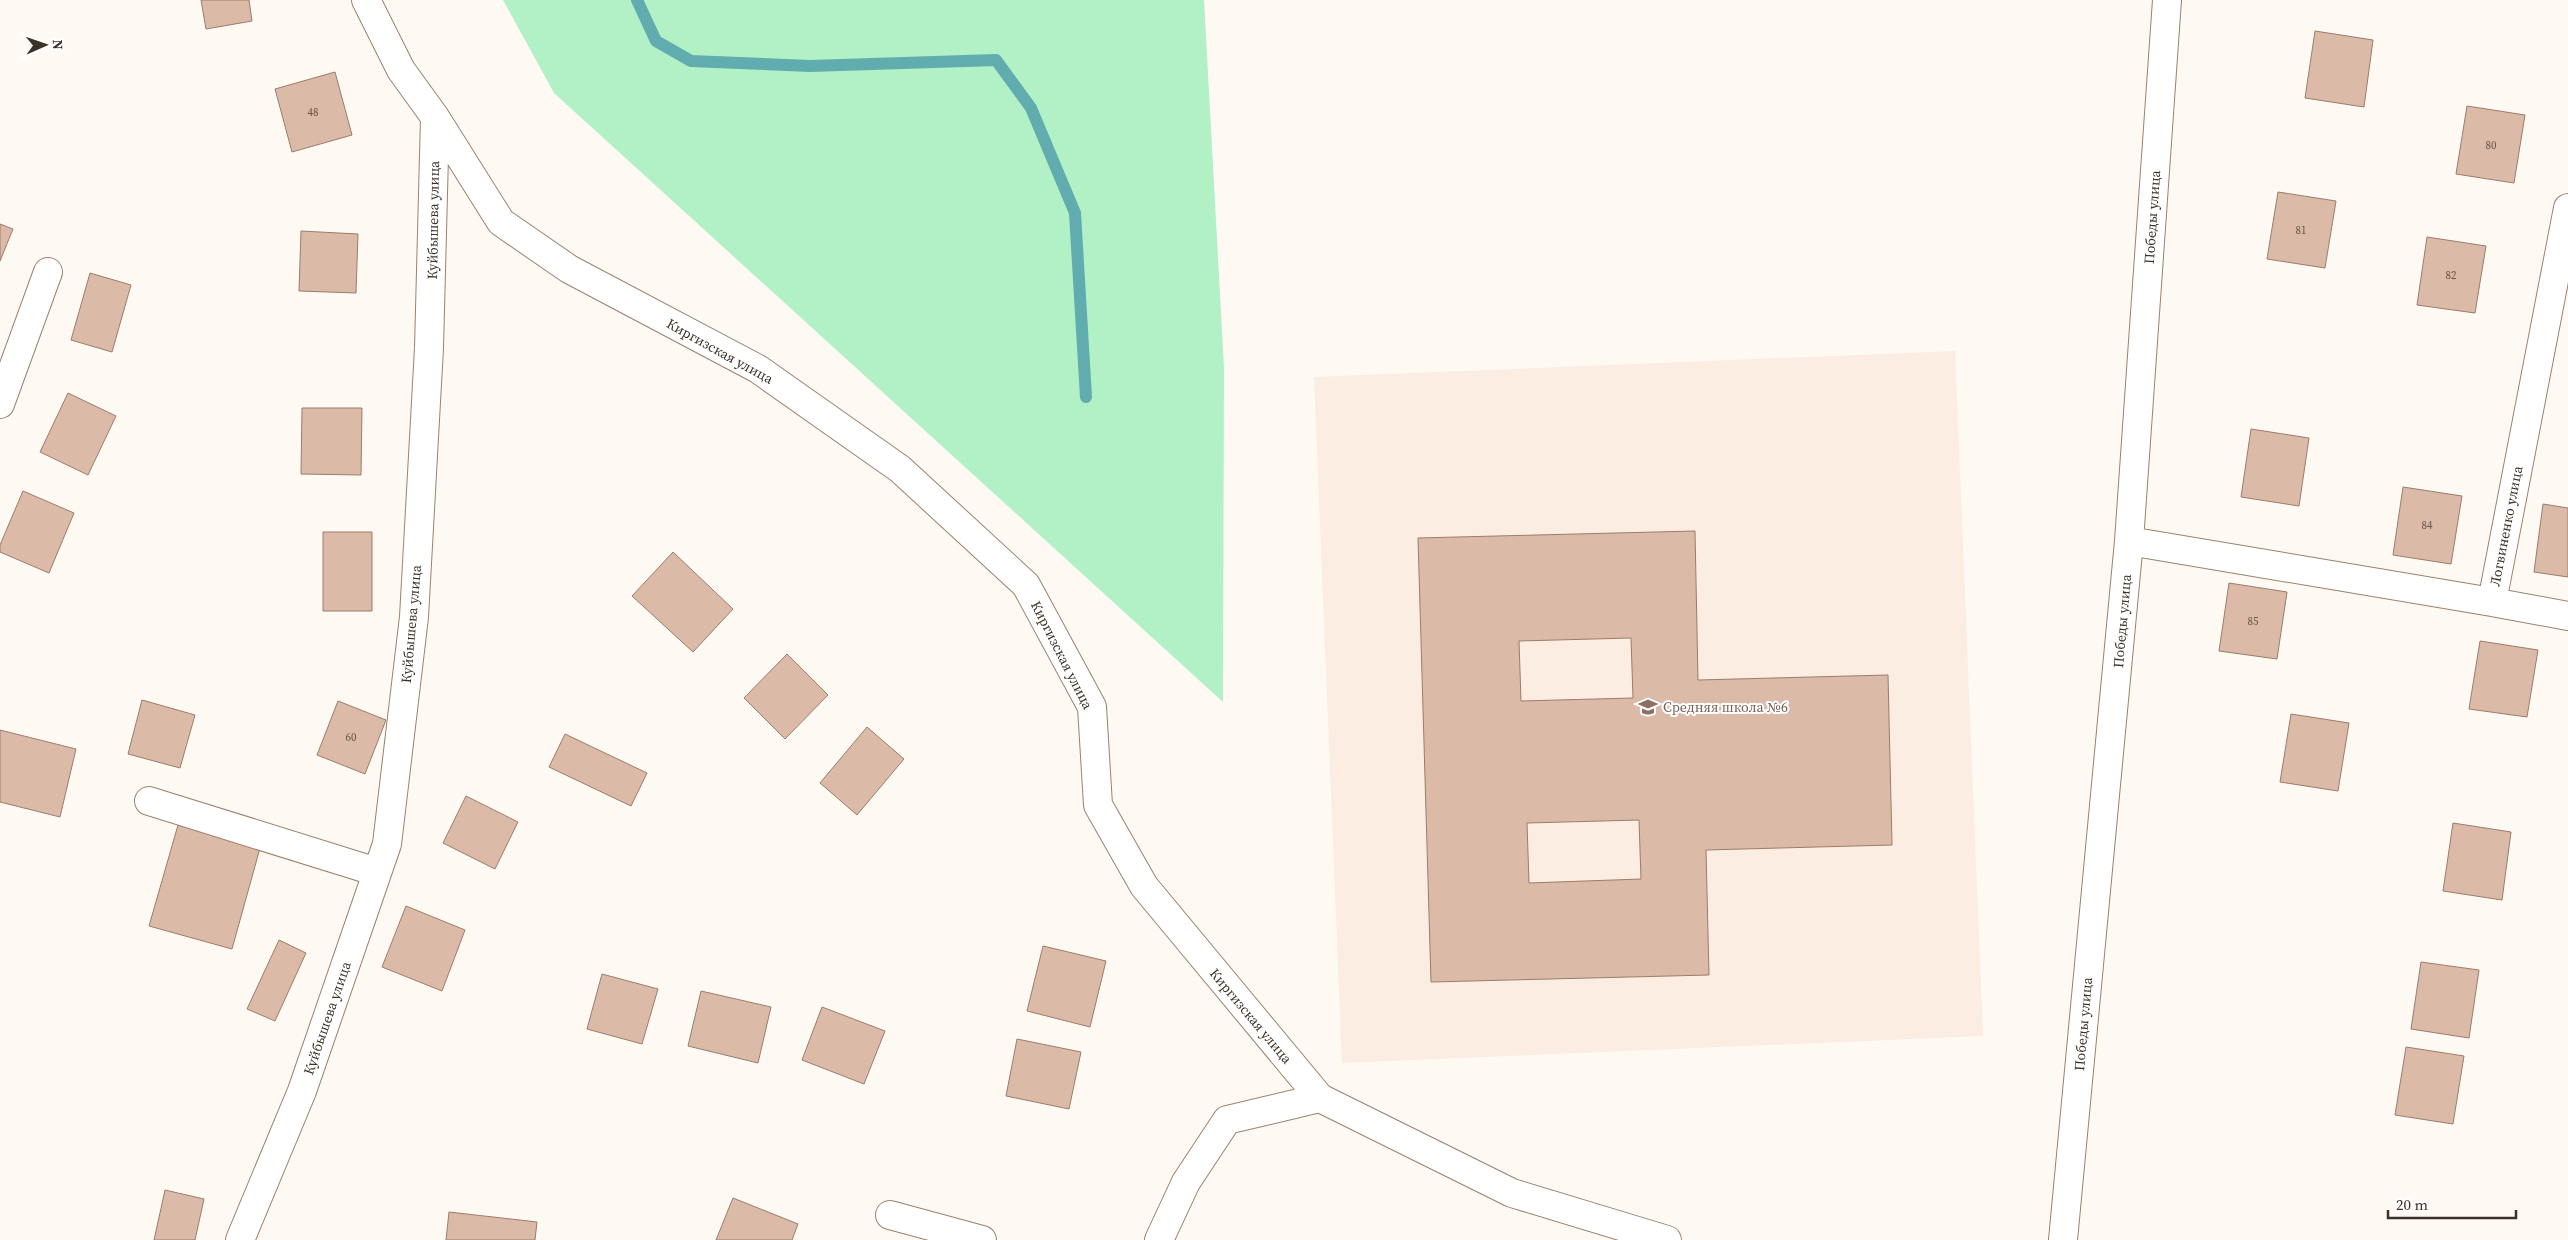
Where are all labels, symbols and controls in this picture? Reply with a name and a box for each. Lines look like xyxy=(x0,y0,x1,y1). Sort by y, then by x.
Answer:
north arrow xyxy=(20,20,70,70)
text: N xyxy=(48,39,68,50)
house number: 48 xyxy=(308,105,319,120)
house number: 80 xyxy=(2486,138,2497,153)
street label: Куйбышева улица xyxy=(422,160,444,279)
street label: Победы улица xyxy=(2139,169,2165,264)
house number: 81 xyxy=(2296,223,2307,238)
house number: 82 xyxy=(2446,268,2457,283)
street label: Киргизская улица xyxy=(663,313,778,389)
street label: Логвиненко улица xyxy=(2485,463,2528,588)
house number: 84 xyxy=(2422,518,2433,533)
street label: Куйбышева улица xyxy=(396,563,426,684)
street label: Победы улица xyxy=(2108,573,2136,669)
street label: Киргизская улица xyxy=(1026,597,1098,713)
house number: 85 xyxy=(2248,614,2259,629)
school or university icon: Средняя школа №6 xyxy=(1637,696,1659,718)
place label: Средняя школа №6 xyxy=(1663,697,1788,717)
house number: 60 xyxy=(346,730,357,745)
street label: Куйбышева улица xyxy=(298,958,356,1077)
street label: Киргизская улица xyxy=(1205,964,1297,1069)
street label: Победы улица xyxy=(2069,976,2097,1072)
scale bar xyxy=(2388,1188,2516,1220)
text: 20 m xyxy=(2396,1194,2428,1215)

